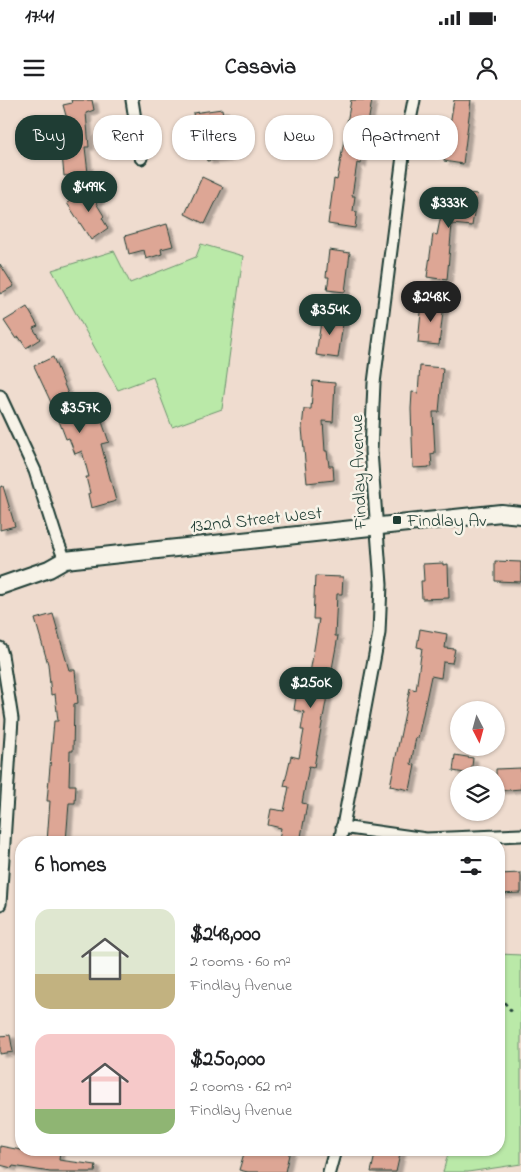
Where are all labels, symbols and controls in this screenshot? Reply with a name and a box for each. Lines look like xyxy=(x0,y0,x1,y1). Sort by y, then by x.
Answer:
text: 17:41 xyxy=(25,4,54,31)
text: Casavia xyxy=(225,52,296,84)
icon: menu xyxy=(20,54,48,82)
icon: person xyxy=(473,54,501,82)
chip: Buy xyxy=(15,115,83,160)
chip: Rent xyxy=(93,115,162,160)
chip: Filters xyxy=(172,115,255,160)
chip: New xyxy=(265,115,333,160)
chip: Apartment xyxy=(343,115,458,160)
pin: $499K xyxy=(54,170,124,213)
text: $499K xyxy=(72,175,106,199)
pin: $333K xyxy=(414,186,484,229)
text: $333K xyxy=(430,191,468,215)
pin: $248K xyxy=(396,280,466,323)
text: $248K xyxy=(412,285,450,309)
pin: $354K xyxy=(295,294,365,336)
text: $354K xyxy=(310,298,350,322)
pin: $357K xyxy=(45,392,115,434)
text: $357K xyxy=(60,396,100,420)
street label: Findlay Avenue xyxy=(345,413,375,531)
street label: 132nd Street West xyxy=(189,501,324,541)
place label: Findlay Av xyxy=(406,509,486,535)
marker: Findlay Av xyxy=(391,514,403,526)
pin: $250K xyxy=(276,666,346,709)
text: $250K xyxy=(290,671,332,695)
north arrow xyxy=(450,701,505,756)
map controls xyxy=(450,701,505,821)
button: layers xyxy=(450,766,505,821)
text: 6 homes xyxy=(35,851,107,881)
icon: filters xyxy=(457,852,485,880)
text: $248,000 xyxy=(190,920,261,950)
icon: home xyxy=(75,929,135,989)
text: 2 rooms · 60 m² xyxy=(190,950,291,974)
text: Findlay Avenue xyxy=(190,974,292,998)
text: $250,000 xyxy=(190,1045,265,1075)
icon: home xyxy=(75,1054,135,1114)
text: 2 rooms · 62 m² xyxy=(190,1075,292,1099)
text: Findlay Avenue xyxy=(190,1099,292,1123)

